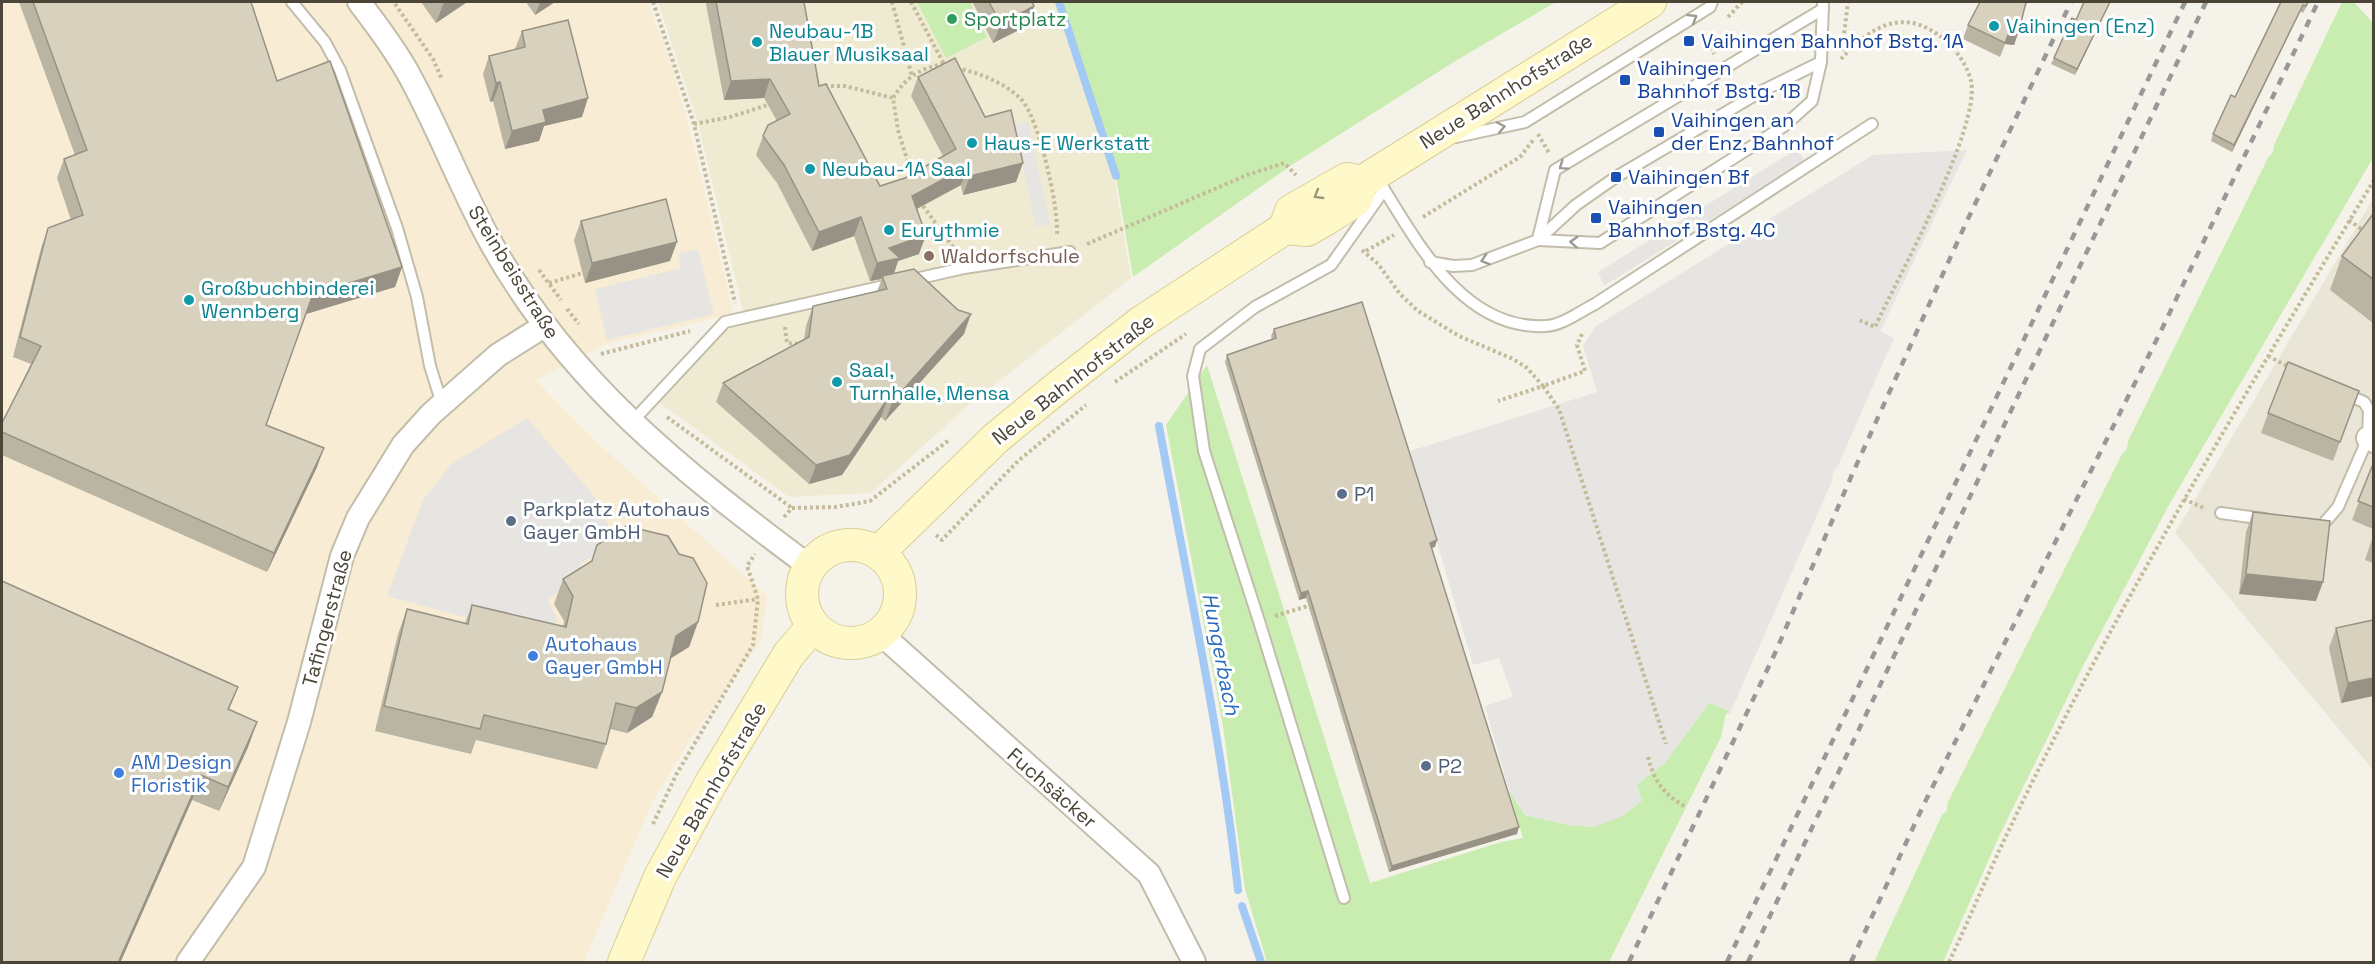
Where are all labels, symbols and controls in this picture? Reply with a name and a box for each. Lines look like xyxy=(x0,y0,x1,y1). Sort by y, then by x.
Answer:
place label: Sportplatz xyxy=(964,6,1067,32)
marker: Sportplatz xyxy=(945,12,959,26)
place label: Vaihingen (Enz) xyxy=(2006,13,2155,39)
one-way arrow xyxy=(1687,14,1697,26)
place label: Neubau-1B Blauer Musiksaal xyxy=(769,18,929,67)
marker: Vaihingen (Enz) xyxy=(1987,19,2001,33)
street label: Neue Bahnhofstraße xyxy=(1415,27,1597,155)
place label: Vaihingen Bahnhof Bstg. 1A xyxy=(1701,28,1964,54)
marker: Vaihingen Bahnhof Bstg. 1A xyxy=(1682,34,1696,48)
marker: Neubau-1B Blauer Musiksaal xyxy=(750,35,764,49)
place label: Vaihingen Bahnhof Bstg. 1B xyxy=(1637,55,1801,104)
marker: Vaihingen Bahnhof Bstg. 1B xyxy=(1618,73,1632,87)
place label: Vaihingen an der Enz, Bahnhof xyxy=(1671,107,1834,156)
one-way arrow xyxy=(1496,121,1506,134)
marker: Vaihingen an der Enz, Bahnhof xyxy=(1652,125,1666,139)
place label: Haus-E Werkstatt xyxy=(984,130,1150,156)
marker: Haus-E Werkstatt xyxy=(965,136,979,150)
place label: Neubau-1A Saal xyxy=(822,156,971,182)
one-way arrow xyxy=(1558,159,1569,170)
marker: Neubau-1A Saal xyxy=(803,162,817,176)
place label: Vaihingen Bf xyxy=(1628,164,1750,190)
marker: Vaihingen Bf xyxy=(1609,170,1623,184)
one-way arrow xyxy=(1314,188,1324,200)
place label: Vaihingen Bahnhof Bstg. 4C xyxy=(1608,194,1776,243)
street label: Steinbeisstraße xyxy=(462,200,566,344)
marker: Vaihingen Bahnhof Bstg. 4C xyxy=(1589,211,1603,225)
place label: Eurythmie xyxy=(901,217,1000,243)
marker: Eurythmie xyxy=(882,223,896,237)
one-way arrow xyxy=(1570,235,1579,248)
place label: Waldorfschule xyxy=(941,243,1080,269)
marker: Waldorfschule xyxy=(922,249,936,263)
one-way arrow xyxy=(1480,253,1491,266)
place label: Großbuchbinderei Wennberg xyxy=(201,275,374,324)
marker: Großbuchbinderei Wennberg xyxy=(182,293,196,307)
street label: Neue Bahnhofstraße xyxy=(987,307,1159,451)
place label: Saal, Turnhalle, Mensa xyxy=(849,357,1009,406)
marker: Saal, Turnhalle, Mensa xyxy=(830,375,844,389)
place label: P1 xyxy=(1354,481,1374,507)
marker: P1 xyxy=(1335,487,1349,501)
place label: Parkplatz Autohaus Gayer GmbH xyxy=(523,496,710,545)
marker: Parkplatz Autohaus Gayer GmbH xyxy=(504,514,518,528)
street label: Tafingerstraße xyxy=(296,547,358,689)
water label: Hungerbach xyxy=(1196,590,1247,718)
place label: Autohaus Gayer GmbH xyxy=(545,631,663,680)
marker: Autohaus Gayer GmbH xyxy=(526,649,540,663)
street label: Neue Bahnhofstraße xyxy=(650,697,772,883)
street label: Fuchsäcker xyxy=(1002,742,1102,834)
place label: AM Design Floristik xyxy=(131,749,232,798)
place label: P2 xyxy=(1438,753,1462,779)
marker: P2 xyxy=(1419,759,1433,773)
marker: AM Design Floristik xyxy=(112,766,126,780)

